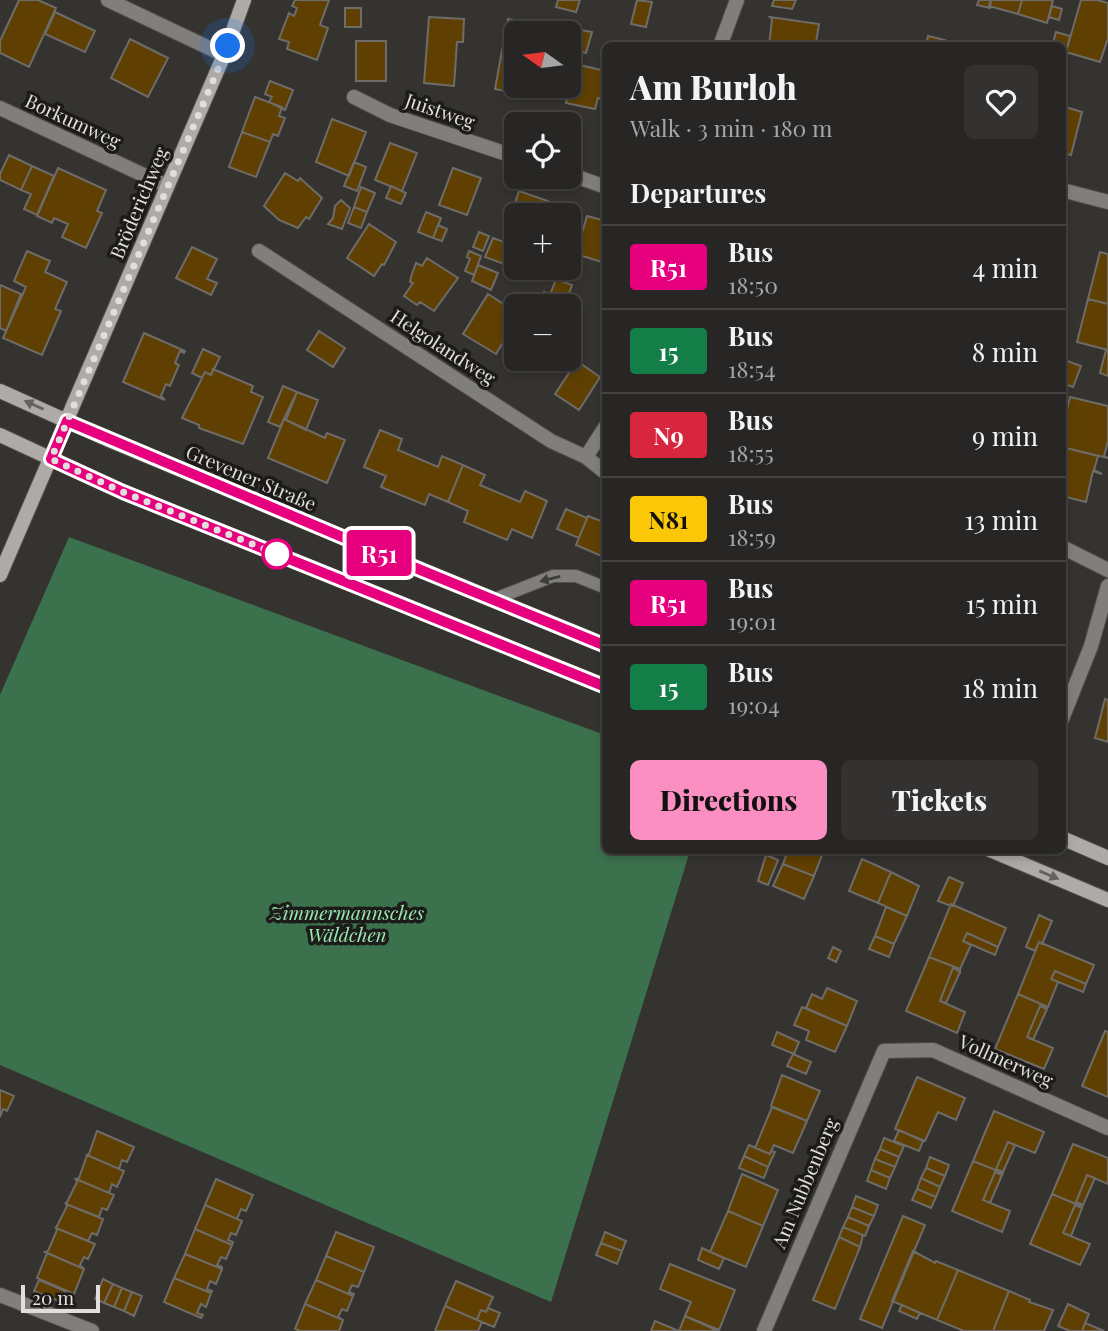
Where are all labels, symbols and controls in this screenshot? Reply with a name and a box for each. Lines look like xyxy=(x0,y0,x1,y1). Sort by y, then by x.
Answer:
north arrow xyxy=(504,21,581,98)
map controls xyxy=(504,21,581,371)
your location xyxy=(210,28,245,63)
text: Am Burloh xyxy=(630,64,797,108)
button: heart xyxy=(964,65,1038,139)
street label: Juistweg xyxy=(401,86,479,134)
street label: Borkumweg xyxy=(21,87,125,154)
button: locate xyxy=(504,112,581,189)
text: Walk · 3 min · 180 m xyxy=(630,112,833,143)
street label: Bröderichweg xyxy=(103,143,173,263)
text: Departures xyxy=(630,175,766,210)
button: + xyxy=(504,203,581,280)
text: Bus xyxy=(728,234,773,269)
text: 4 min xyxy=(972,250,1038,285)
text: R51 xyxy=(650,251,687,283)
text: 18:50 xyxy=(728,269,778,300)
button: − xyxy=(504,294,581,371)
street label: Helgolandweg xyxy=(386,302,501,390)
text: Bus xyxy=(728,318,773,353)
text: 8 min xyxy=(972,334,1038,369)
text: 15 xyxy=(659,335,678,367)
text: 18:54 xyxy=(728,353,776,384)
one-way arrow xyxy=(23,400,44,411)
text: Bus xyxy=(728,402,773,437)
text: 9 min xyxy=(972,418,1038,453)
text: N9 xyxy=(653,419,684,451)
text: 18:55 xyxy=(728,437,774,468)
street label: Grevener Straße xyxy=(182,438,320,516)
text: Bus xyxy=(728,486,773,521)
text: 13 min xyxy=(964,502,1038,537)
text: N81 xyxy=(649,503,688,535)
text: 18:59 xyxy=(728,521,776,552)
line badge: R51 xyxy=(339,530,419,576)
text: R51 xyxy=(361,537,397,569)
unlabelled marker xyxy=(262,539,292,569)
text: Bus xyxy=(728,570,773,605)
one-way arrow xyxy=(539,574,561,585)
text: 15 min xyxy=(966,586,1038,621)
text: R51 xyxy=(650,587,687,619)
text: 19:01 xyxy=(728,605,777,636)
text: Bus xyxy=(728,654,773,689)
text: 18 min xyxy=(962,670,1038,705)
text: 15 xyxy=(659,671,678,703)
text: 19:04 xyxy=(728,689,780,720)
button: Directions xyxy=(630,760,827,840)
button: Tickets xyxy=(841,760,1038,840)
one-way arrow xyxy=(1039,869,1059,881)
park label: Zimmermannsches Wäldchen xyxy=(269,899,424,947)
street label: Vollmerweg xyxy=(954,1027,1058,1092)
street label: Am Nubbenberg xyxy=(765,1114,843,1253)
scale bar xyxy=(21,1282,100,1314)
text: 20 m xyxy=(32,1284,74,1310)

